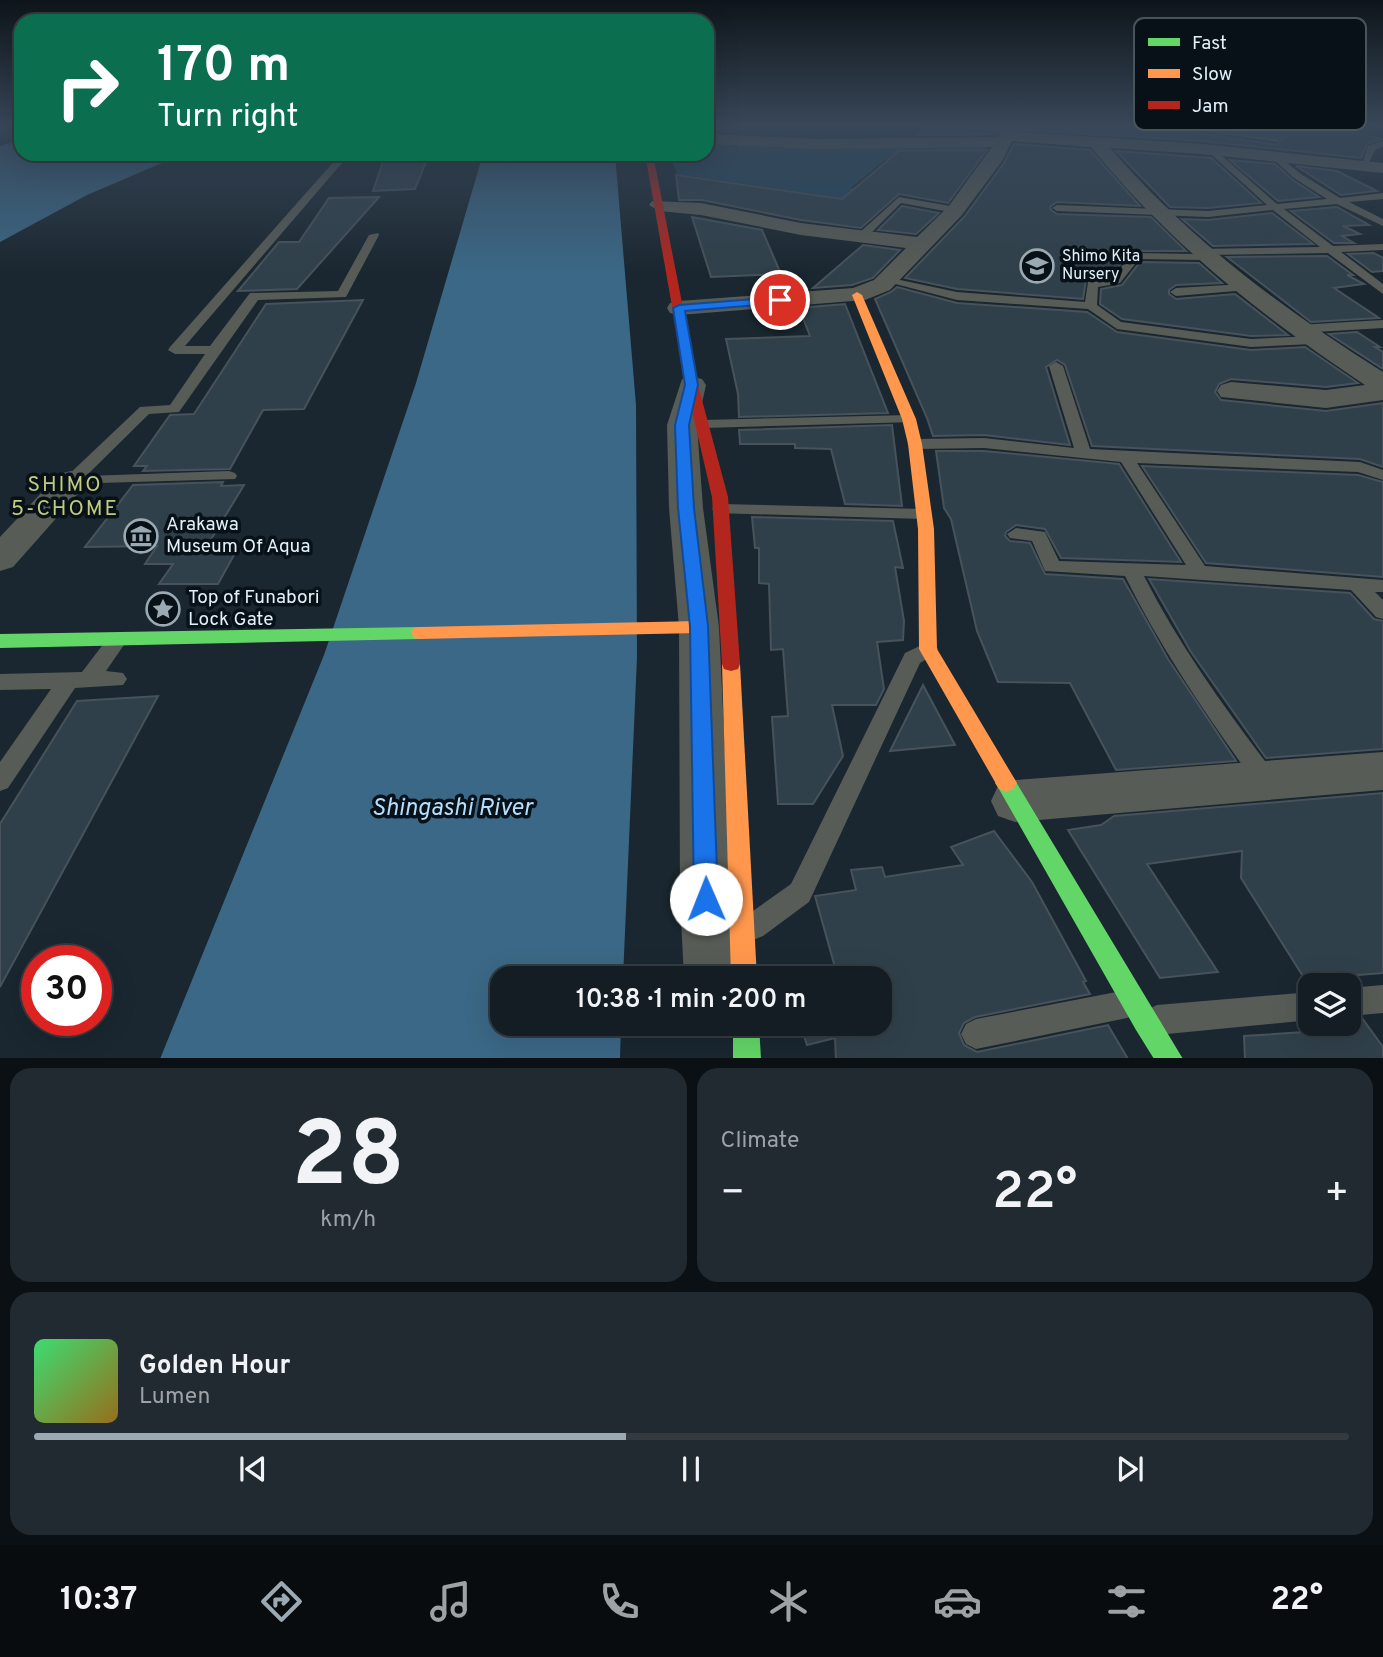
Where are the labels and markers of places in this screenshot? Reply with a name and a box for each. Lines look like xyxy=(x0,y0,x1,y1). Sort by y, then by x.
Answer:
school or university icon: Shimo Kita Nursery xyxy=(1018,247,1056,285)
place label: Shimo Kita Nursery xyxy=(1062,247,1140,285)
pin xyxy=(750,270,810,330)
place label: Arakawa Museum Of Aqua xyxy=(166,513,310,559)
museum icon: Arakawa Museum Of Aqua xyxy=(122,517,160,555)
place label: Top of Funabori Lock Gate xyxy=(188,586,320,632)
place icon: Top of Funabori Lock Gate xyxy=(144,590,182,628)

